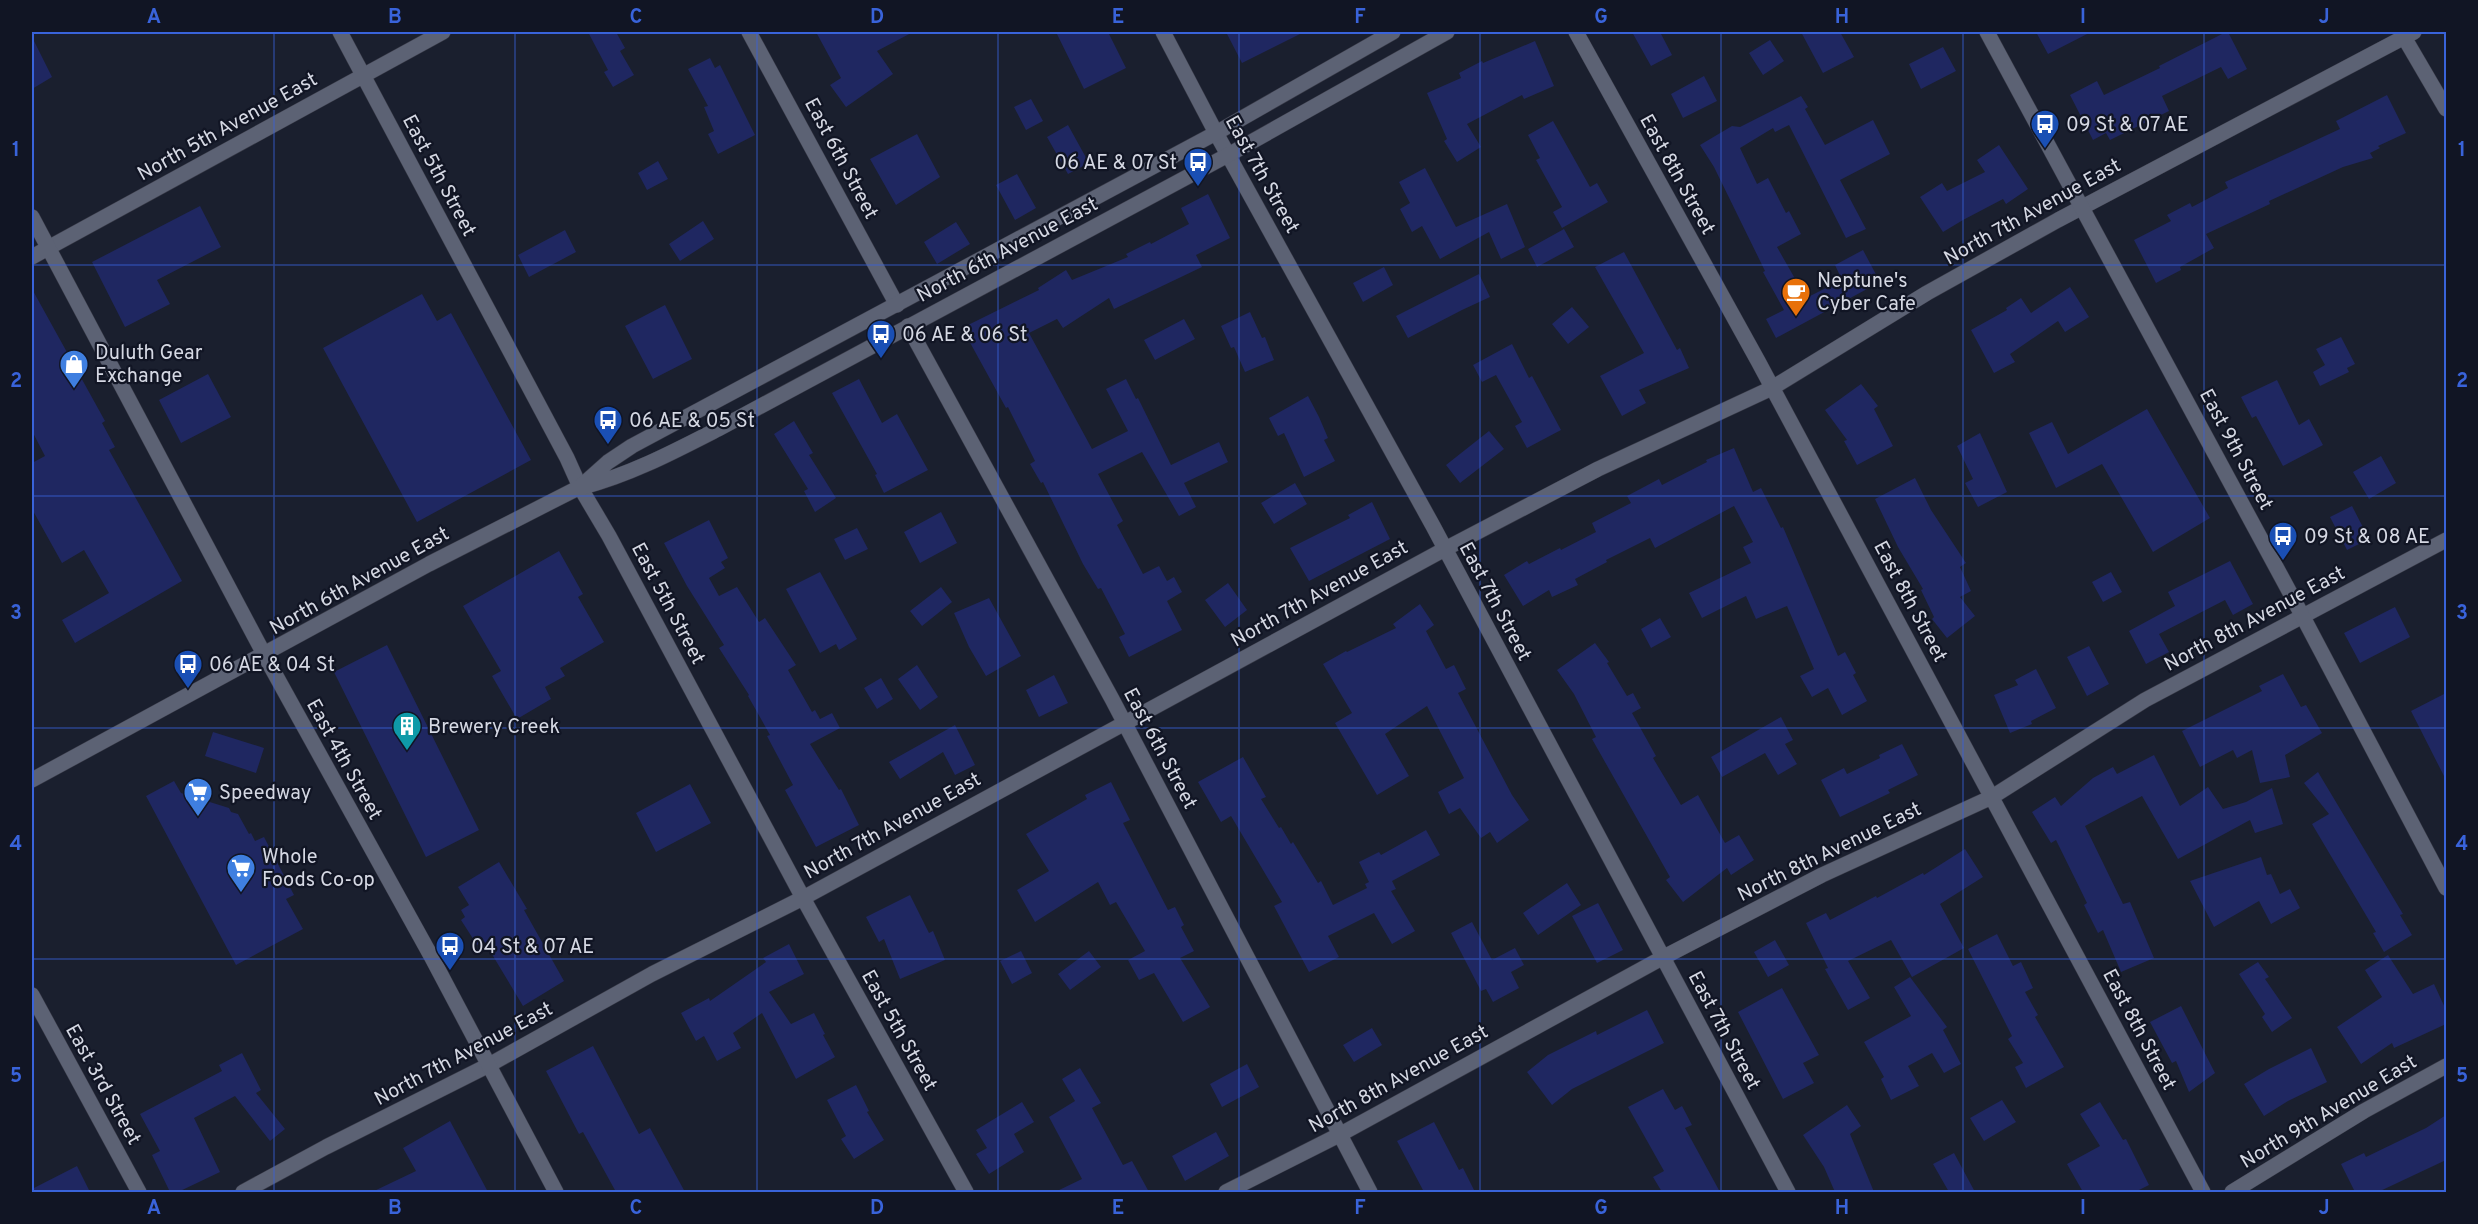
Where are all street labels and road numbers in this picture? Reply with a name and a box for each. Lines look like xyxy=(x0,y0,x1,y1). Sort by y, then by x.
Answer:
street label: North 5th Avenue East xyxy=(133,67,323,188)
street label: East 6th Street xyxy=(797,94,883,224)
street label: East 5th Street xyxy=(395,110,481,241)
street label: East 8th Street xyxy=(1632,110,1720,240)
street label: East 7th Street xyxy=(1218,111,1304,239)
street label: North 7th Avenue East xyxy=(1940,153,2126,272)
street label: North 6th Avenue East xyxy=(913,192,1103,310)
street label: East 9th Street xyxy=(2192,385,2278,515)
street label: North 6th Avenue East xyxy=(266,522,454,642)
street label: North 7th Avenue East xyxy=(1227,535,1413,654)
street label: East 8th Street xyxy=(1866,537,1952,667)
street label: East 5th Street xyxy=(624,538,710,669)
street label: East 7th Street xyxy=(1452,538,1536,666)
street label: North 8th Avenue East xyxy=(2160,561,2350,679)
street label: East 6th Street xyxy=(1116,684,1202,814)
street label: East 4th Street xyxy=(299,695,387,825)
street label: North 7th Avenue East xyxy=(800,767,986,886)
street label: North 8th Avenue East xyxy=(1734,797,1926,909)
street label: East 8th Street xyxy=(2095,965,2181,1095)
street label: East 5th Street xyxy=(854,966,942,1096)
street label: East 7th Street xyxy=(1681,967,1765,1095)
street label: North 7th Avenue East xyxy=(370,997,558,1113)
street label: East 3rd Street xyxy=(58,1020,146,1150)
street label: North 8th Avenue East xyxy=(1305,1020,1493,1140)
street label: North 9th Avenue East xyxy=(2236,1050,2422,1176)

